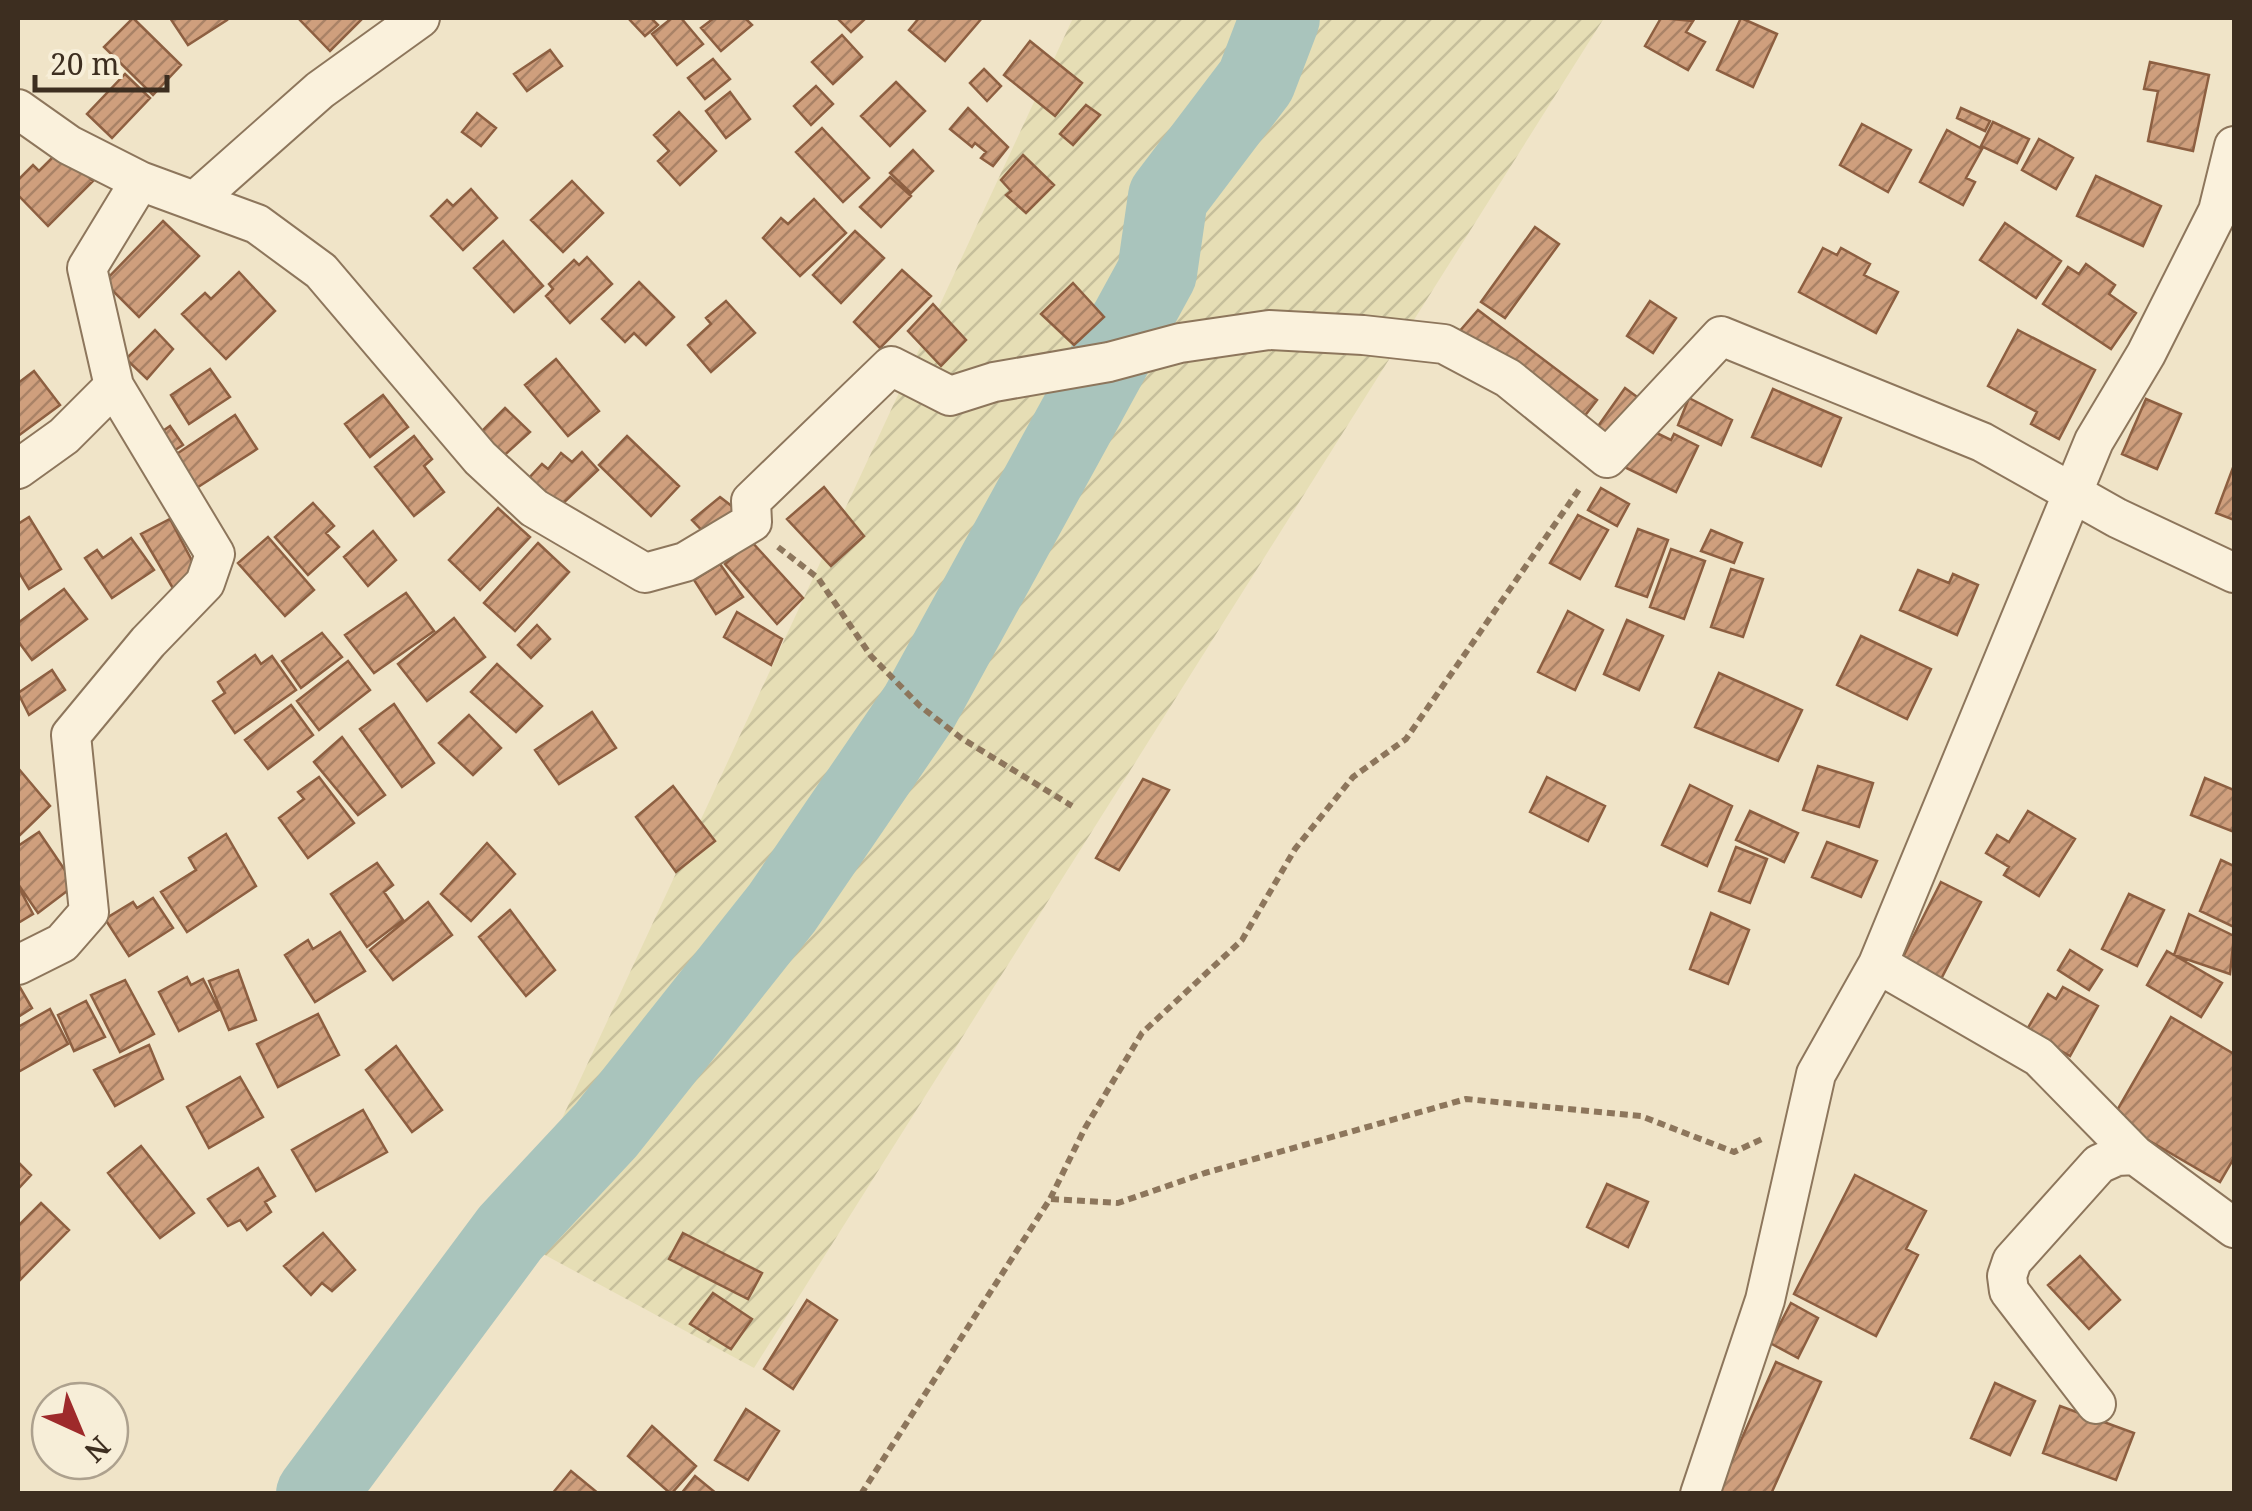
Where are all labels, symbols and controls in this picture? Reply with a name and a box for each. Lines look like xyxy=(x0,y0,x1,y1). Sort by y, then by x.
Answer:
scale bar xyxy=(35,30,168,92)
text: 20 m xyxy=(50,43,120,84)
north arrow xyxy=(30,1381,130,1481)
text: N xyxy=(77,1428,119,1471)

